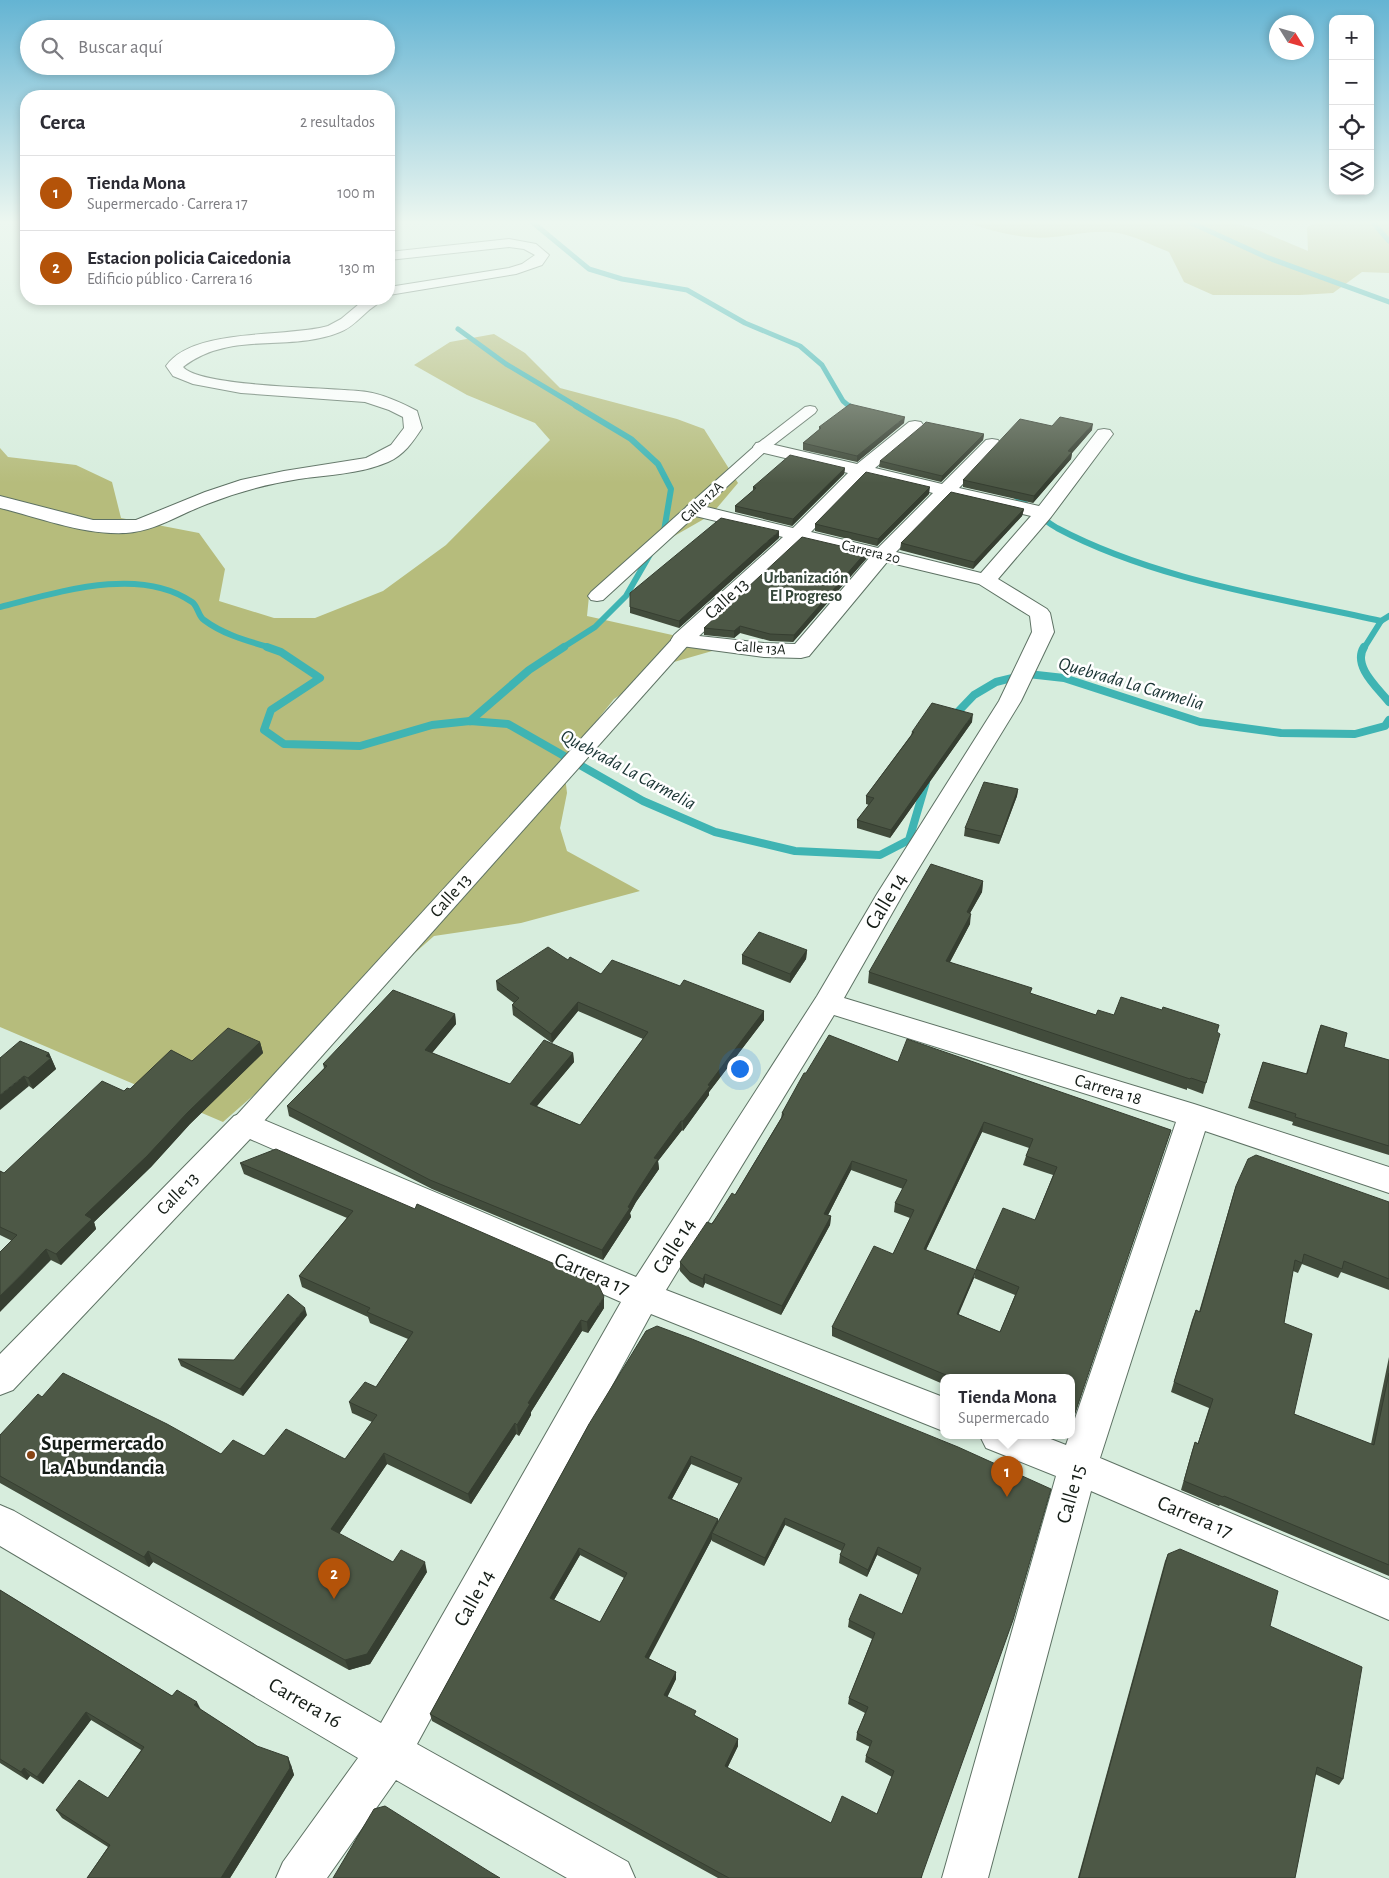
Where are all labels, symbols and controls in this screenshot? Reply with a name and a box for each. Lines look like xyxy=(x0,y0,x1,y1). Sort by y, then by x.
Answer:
north arrow xyxy=(1269,15,1314,60)
map controls xyxy=(1329,15,1374,195)
button: + xyxy=(1329,15,1374,60)
search box xyxy=(20,20,395,75)
icon: search xyxy=(38,34,66,62)
text: Buscar aquí xyxy=(78,38,163,57)
button: − xyxy=(1329,60,1374,105)
button: locate xyxy=(1329,105,1374,150)
text: Cerca xyxy=(40,112,86,133)
text: 2 resultados xyxy=(300,114,375,130)
button: layers xyxy=(1329,150,1374,195)
text: Tienda Mona xyxy=(87,174,186,193)
text: 1 xyxy=(53,185,59,201)
text: 100 m xyxy=(337,185,375,201)
text: Supermercado · Carrera 17 xyxy=(87,196,248,212)
text: Estacion policia Caicedonia xyxy=(87,249,291,268)
text: 2 xyxy=(52,260,60,276)
text: 130 m xyxy=(339,260,375,276)
text: Edificio público · Carrera 16 xyxy=(87,271,253,287)
street label: Calle 12A xyxy=(678,478,726,525)
street label: Carrera 20 xyxy=(840,537,902,567)
district label: Urbanización El Progreso xyxy=(763,570,849,604)
street label: Calle 13 xyxy=(702,575,752,623)
street label: Calle 13A xyxy=(734,639,787,657)
water label: Quebrada La Carmelia xyxy=(1056,654,1206,714)
water label: Quebrada La Carmelia xyxy=(557,726,699,814)
street label: Calle 14 xyxy=(861,869,911,933)
street label: Calle 13 xyxy=(427,871,475,921)
your location xyxy=(727,1056,753,1082)
street label: Carrera 18 xyxy=(1072,1071,1144,1109)
street label: Calle 13 xyxy=(154,1169,202,1219)
street label: Calle 14 xyxy=(649,1214,699,1278)
street label: Carrera 17 xyxy=(551,1249,633,1299)
popup xyxy=(940,1374,1075,1439)
text: Tienda Mona xyxy=(958,1388,1057,1407)
text: Supermercado xyxy=(958,1410,1049,1426)
place label: Supermercado La Abundancia xyxy=(41,1433,165,1478)
marker: Supermercado La Abundancia xyxy=(25,1449,37,1461)
pin: 1 xyxy=(991,1456,1023,1497)
street label: Calle 15 xyxy=(1053,1462,1089,1526)
street label: Carrera 17 xyxy=(1154,1492,1236,1542)
pin: 2 xyxy=(318,1558,350,1599)
street label: Calle 14 xyxy=(450,1566,498,1630)
street label: Carrera 16 xyxy=(265,1674,345,1732)

